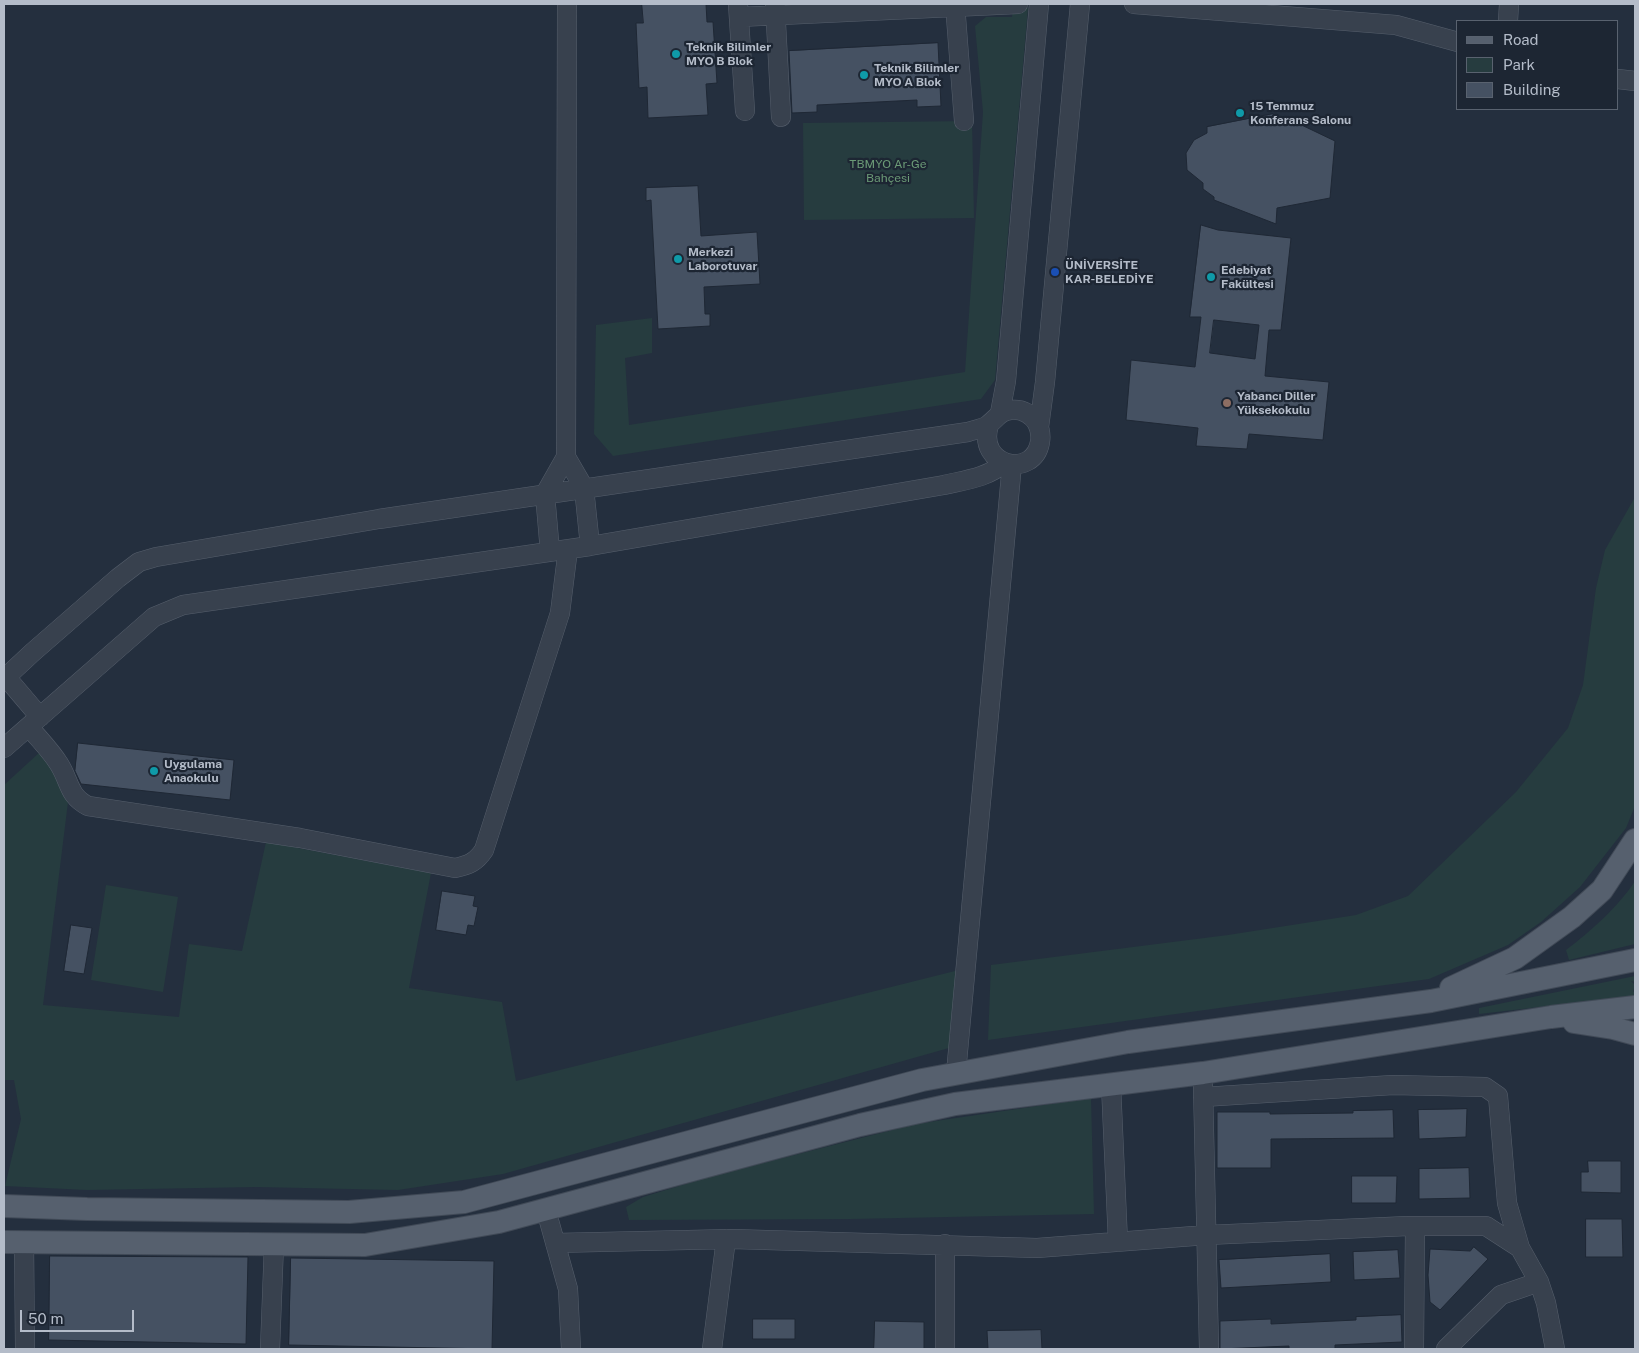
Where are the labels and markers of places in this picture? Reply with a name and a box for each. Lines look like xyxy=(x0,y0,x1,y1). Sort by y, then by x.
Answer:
place label: Teknik Bilimler MYO B Blok xyxy=(686,40,771,68)
marker: Teknik Bilimler MYO B Blok xyxy=(670,48,682,60)
place label: Teknik Bilimler MYO A Blok xyxy=(874,61,959,89)
marker: Teknik Bilimler MYO A Blok xyxy=(858,69,870,81)
place label: 15 Temmuz Konferans Salonu xyxy=(1250,99,1351,127)
marker: 15 Temmuz Konferans Salonu xyxy=(1234,107,1246,119)
place label: Merkezi Laborotuvar xyxy=(688,245,757,273)
marker: Merkezi Laborotuvar xyxy=(672,253,684,265)
place label: ÜNİVERSİTE KAR-BELEDİYE xyxy=(1065,258,1154,286)
place label: Edebiyat Fakültesi xyxy=(1221,263,1274,291)
marker: ÜNİVERSİTE KAR-BELEDİYE xyxy=(1049,266,1061,278)
marker: Edebiyat Fakültesi xyxy=(1205,271,1217,283)
place label: Yabancı Diller Yüksekokulu xyxy=(1237,389,1316,417)
marker: Yabancı Diller Yüksekokulu xyxy=(1221,397,1233,409)
place label: Uygulama Anaokulu xyxy=(164,757,222,785)
marker: Uygulama Anaokulu xyxy=(148,765,160,777)

